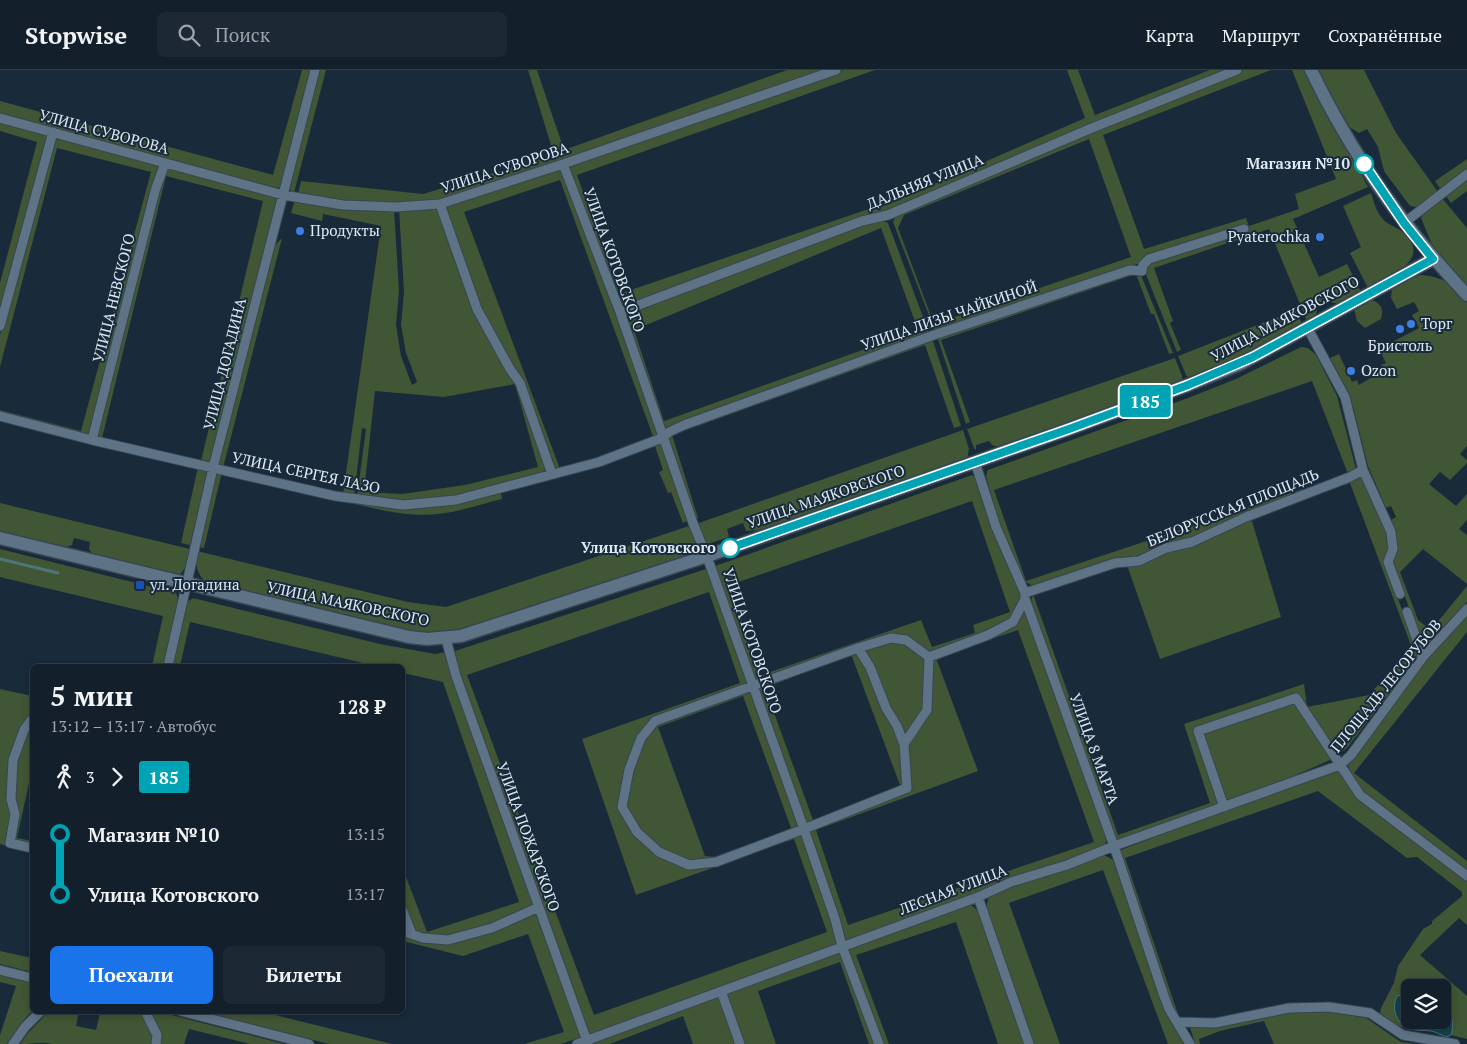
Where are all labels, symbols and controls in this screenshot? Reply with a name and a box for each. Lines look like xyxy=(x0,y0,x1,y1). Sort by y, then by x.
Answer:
search box xyxy=(157,12,507,57)
text: Stopwise xyxy=(25,19,127,51)
icon: search xyxy=(175,21,203,49)
text: Поиск xyxy=(215,22,270,47)
text: Карта xyxy=(1145,23,1194,47)
text: Маршрут xyxy=(1222,23,1300,47)
text: Сохранённые xyxy=(1328,23,1442,47)
street label: УЛИЦА СУВОРОВА xyxy=(37,104,172,158)
street label: УЛИЦА СУВОРОВА xyxy=(438,137,572,197)
street label: ДАЛЬНЯЯ УЛИЦА xyxy=(863,148,987,214)
place label: Магазин №10 xyxy=(1246,153,1351,173)
marker: Магазин №10 xyxy=(1354,154,1374,174)
street label: УЛИЦА КОТОВСКОГО xyxy=(579,185,650,335)
place label: Продукты xyxy=(310,220,380,240)
marker: Продукты xyxy=(294,225,306,237)
place label: Pyaterochka xyxy=(1228,226,1310,246)
street label: УЛИЦА НЕВСКОГО xyxy=(87,231,139,364)
marker: Pyaterochka xyxy=(1314,231,1326,243)
street label: УЛИЦА МАЯКОВСКОГО xyxy=(1207,270,1362,366)
street label: УЛИЦА ЛИЗЫ ЧАЙКИНОЙ xyxy=(858,275,1039,355)
street label: УЛИЦА ДОГАДИНА xyxy=(198,295,250,432)
place label: Торг xyxy=(1421,313,1453,333)
marker: Торг xyxy=(1405,318,1417,330)
marker: Бристоль xyxy=(1394,323,1406,335)
place label: Бристоль xyxy=(1368,335,1433,355)
place label: Ozon xyxy=(1361,360,1396,380)
marker: Ozon xyxy=(1345,365,1357,377)
line badge: 185 xyxy=(1116,385,1174,417)
text: 185 xyxy=(1130,389,1160,413)
street label: УЛИЦА СЕРГЕЯ ЛАЗО xyxy=(230,447,382,498)
street label: УЛИЦА МАЯКОВСКОГО xyxy=(744,460,907,532)
street label: БЕЛОРУССКАЯ ПЛОЩАДЬ xyxy=(1144,463,1322,551)
place label: Улица Котовского xyxy=(581,537,716,557)
marker: Улица Котовского xyxy=(720,538,740,558)
street label: УЛИЦА КОТОВСКОГО xyxy=(719,565,787,716)
place label: ул. Догадина xyxy=(149,574,240,594)
street label: УЛИЦА МАЯКОВСКОГО xyxy=(265,576,431,630)
marker: ул. Догадина xyxy=(134,579,146,591)
street label: ПЛОЩАДЬ ЛЕСОРУБОВ xyxy=(1325,615,1445,756)
text: 5 мин xyxy=(50,677,133,714)
street label: УЛИЦА 8 МАРТА xyxy=(1066,690,1125,808)
text: 128 ₽ xyxy=(337,694,385,719)
text: 13:12 – 13:17 · Автобус xyxy=(50,715,216,737)
street label: УЛИЦА ПОЖАРСКОГО xyxy=(493,759,565,914)
icon: walk xyxy=(50,763,78,791)
icon: forward xyxy=(103,763,131,791)
text: 185 xyxy=(149,765,179,789)
text: 3 xyxy=(86,766,95,788)
text: Магазин №10 xyxy=(88,822,219,847)
text: 13:15 xyxy=(346,823,385,845)
street label: ЛЕСНАЯ УЛИЦА xyxy=(895,859,1010,919)
text: Улица Котовского xyxy=(88,882,259,907)
text: 13:17 xyxy=(346,883,385,905)
button: Поехали xyxy=(50,946,213,1004)
button: Билеты xyxy=(223,946,385,1004)
map controls xyxy=(1401,979,1451,1029)
button: layers xyxy=(1401,979,1451,1029)

